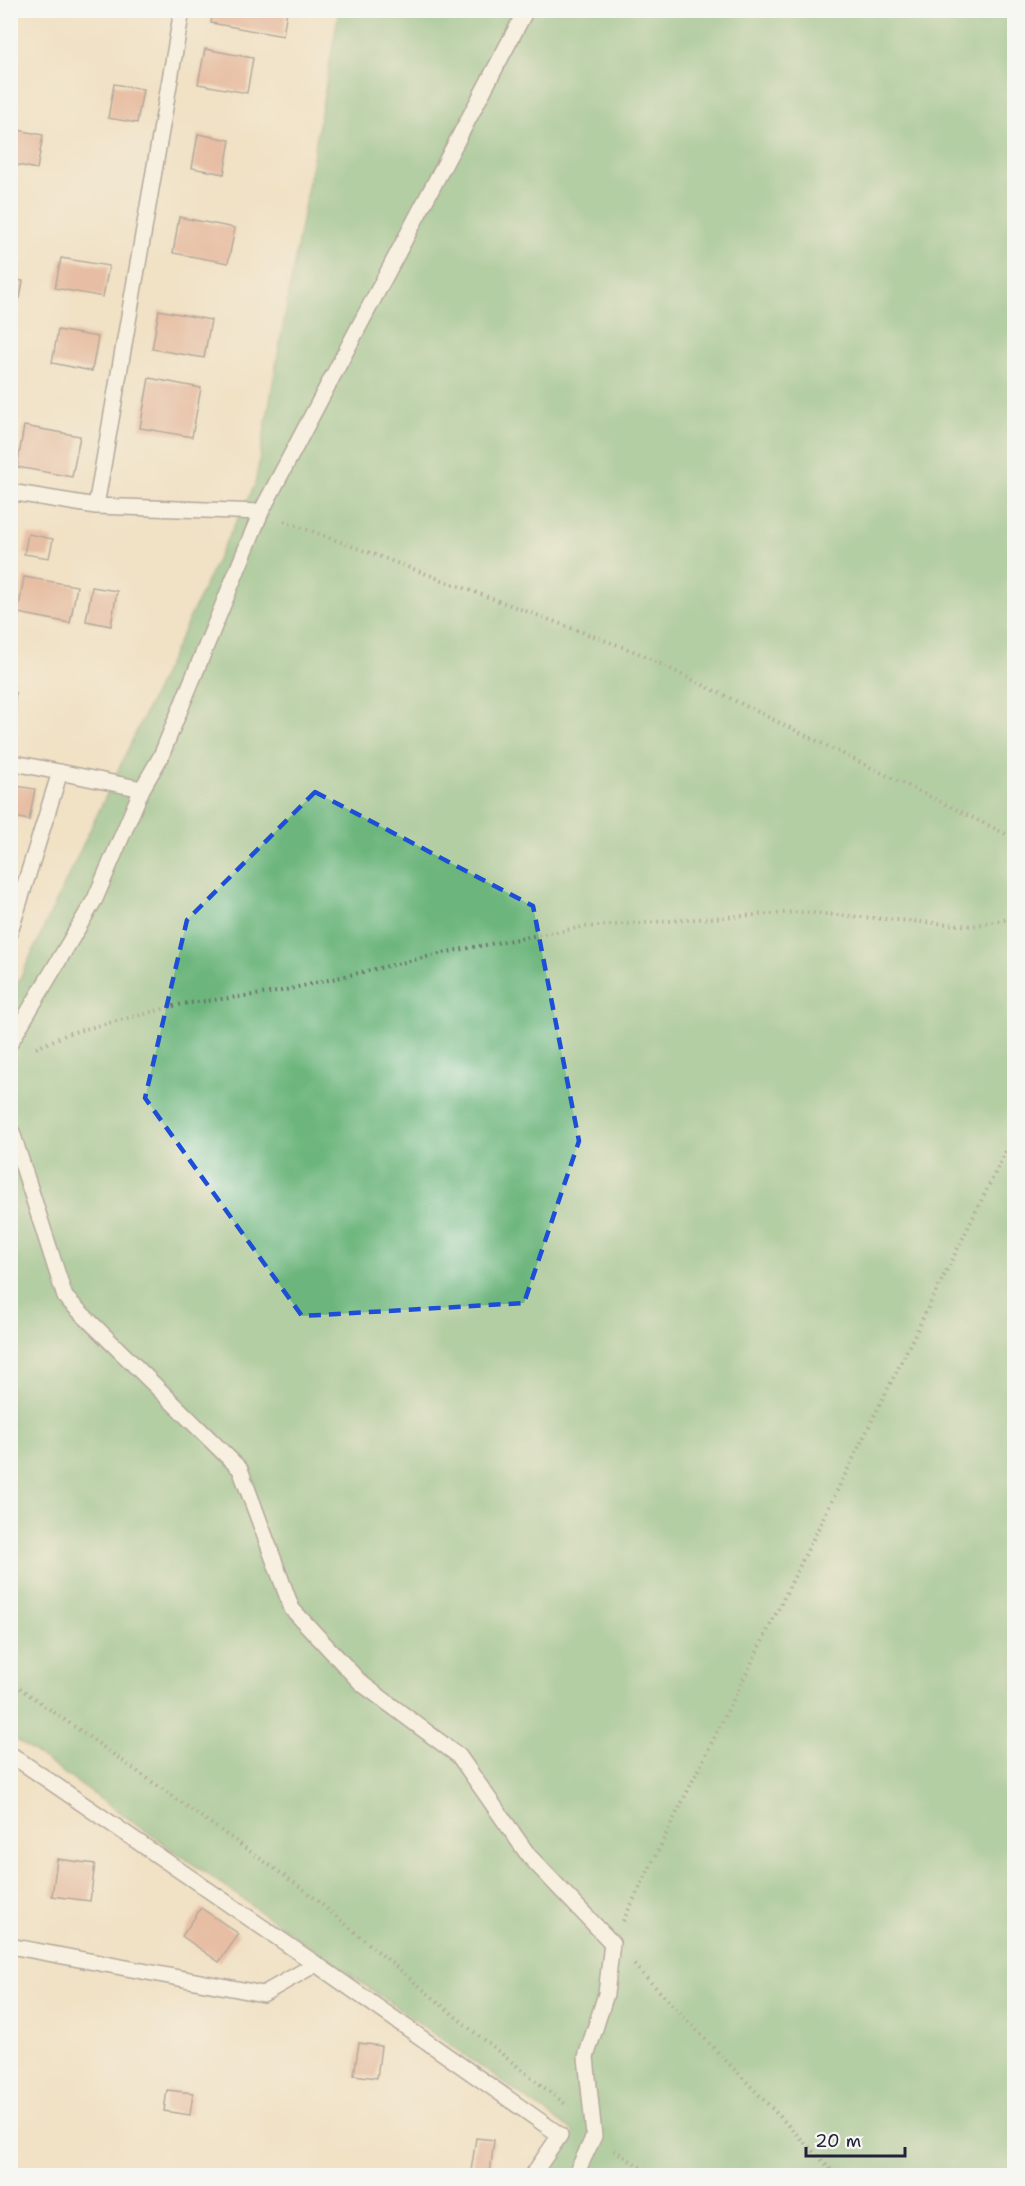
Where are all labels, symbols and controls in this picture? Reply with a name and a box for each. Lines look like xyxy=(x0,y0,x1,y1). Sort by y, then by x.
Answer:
scale bar xyxy=(806,2120,905,2158)
text: 20 m xyxy=(815,2129,861,2153)

